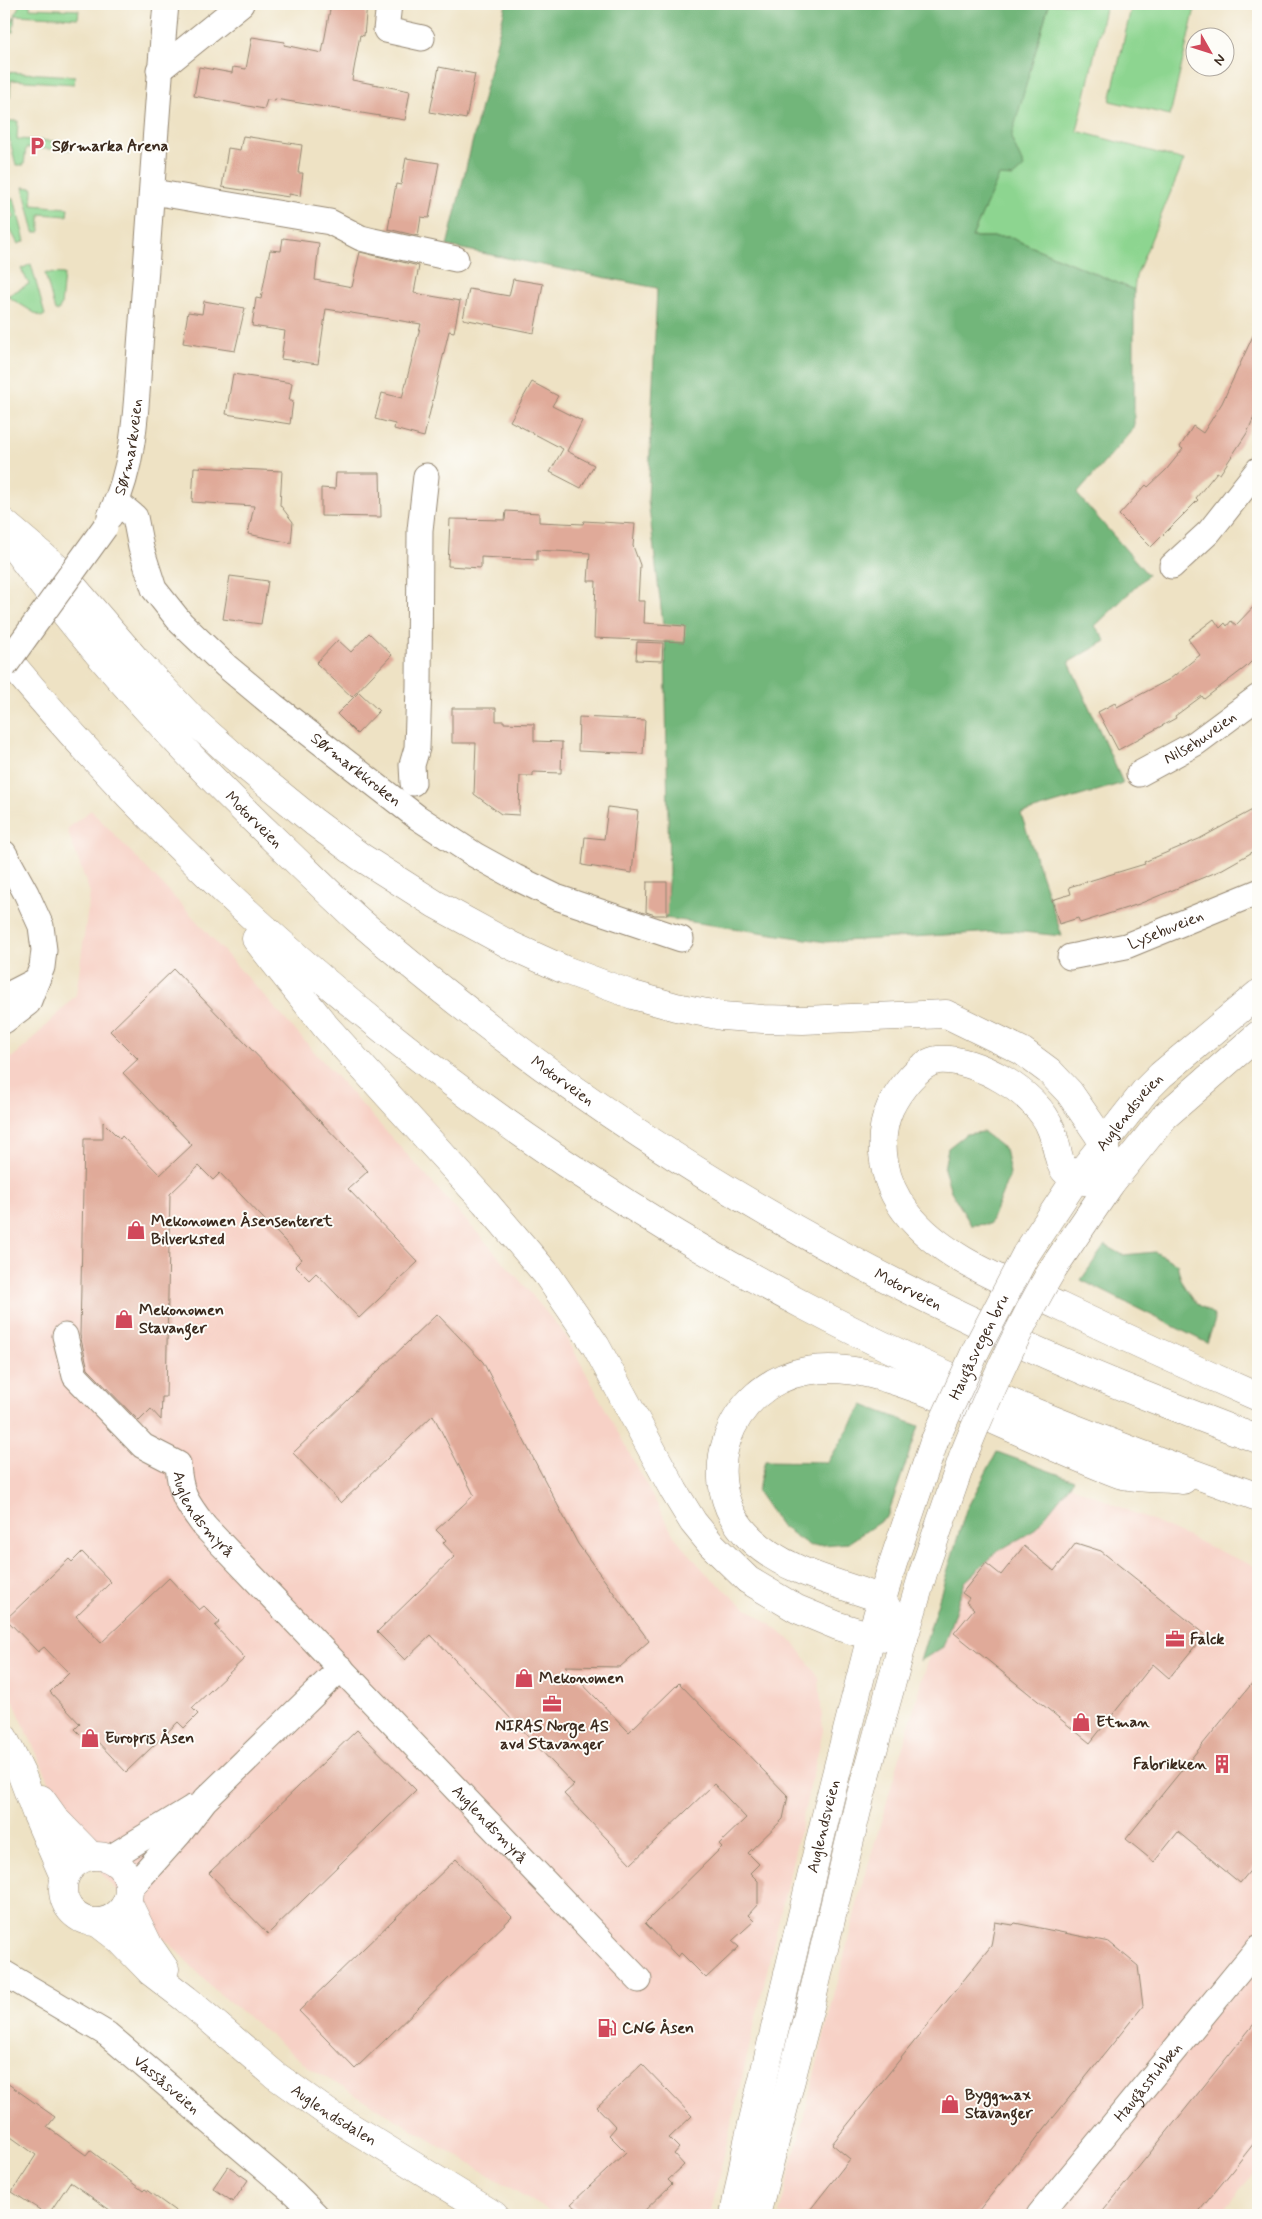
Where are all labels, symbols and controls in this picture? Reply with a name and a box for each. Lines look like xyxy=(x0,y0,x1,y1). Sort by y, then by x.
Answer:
north arrow xyxy=(1184,28,1234,78)
text: N xyxy=(1209,50,1229,69)
parking icon: Sørmarka Arena xyxy=(26,135,48,157)
place label: Sørmarka Arena xyxy=(52,136,168,157)
street label: Sørmarkveien xyxy=(109,398,147,498)
street label: Nilsebuveien xyxy=(1160,706,1241,769)
street label: Sørmarkkroken xyxy=(306,728,406,812)
street label: Motorveien xyxy=(220,787,287,853)
street label: Lysebuveien xyxy=(1125,905,1207,955)
street label: Motorveien xyxy=(527,1051,599,1111)
street label: Auglendsveien xyxy=(1091,1068,1168,1155)
place label: Mekonomen Åsensenteret Bilverksted xyxy=(151,1211,333,1250)
shop icon: Mekonomen Åsensenteret Bilverksted xyxy=(125,1219,147,1241)
street label: Motorveien xyxy=(871,1264,946,1315)
street label: Haugåsvegen bru xyxy=(944,1291,1014,1403)
place label: Mekonomen Stavanger xyxy=(139,1300,224,1341)
shop icon: Mekonomen Stavanger xyxy=(113,1308,135,1330)
street label: Auglendsmyrå xyxy=(168,1470,239,1562)
office icon: Falck xyxy=(1164,1628,1186,1650)
place label: Falck xyxy=(1190,1629,1224,1650)
shop icon: Mekonomen xyxy=(513,1667,535,1689)
place label: Mekonomen xyxy=(539,1668,624,1689)
office icon: NIRAS Norge AS avd Stavanger xyxy=(541,1693,563,1715)
shop icon: Etman xyxy=(1070,1711,1092,1733)
place label: Etman xyxy=(1096,1712,1150,1733)
place label: NIRAS Norge AS avd Stavanger xyxy=(495,1716,609,1756)
shop icon: Europris Åsen xyxy=(79,1727,101,1749)
place label: Europris Åsen xyxy=(105,1728,194,1749)
building icon: Fabrikken xyxy=(1211,1753,1233,1775)
place label: Fabrikken xyxy=(1133,1754,1207,1775)
street label: Auglendsveien xyxy=(802,1777,845,1875)
street label: Auglendsmyrå xyxy=(447,1781,532,1868)
fuel station icon: CNG Åsen xyxy=(596,2017,618,2039)
place label: CNG Åsen xyxy=(622,2018,694,2039)
street label: Haugåsstubben xyxy=(1109,2038,1187,2126)
street label: Vassåsveien xyxy=(129,2050,204,2119)
street label: Auglendsdalen xyxy=(287,2079,381,2151)
place label: Byggmax Stavanger xyxy=(965,2085,1033,2126)
shop icon: Byggmax Stavanger xyxy=(939,2093,961,2115)

